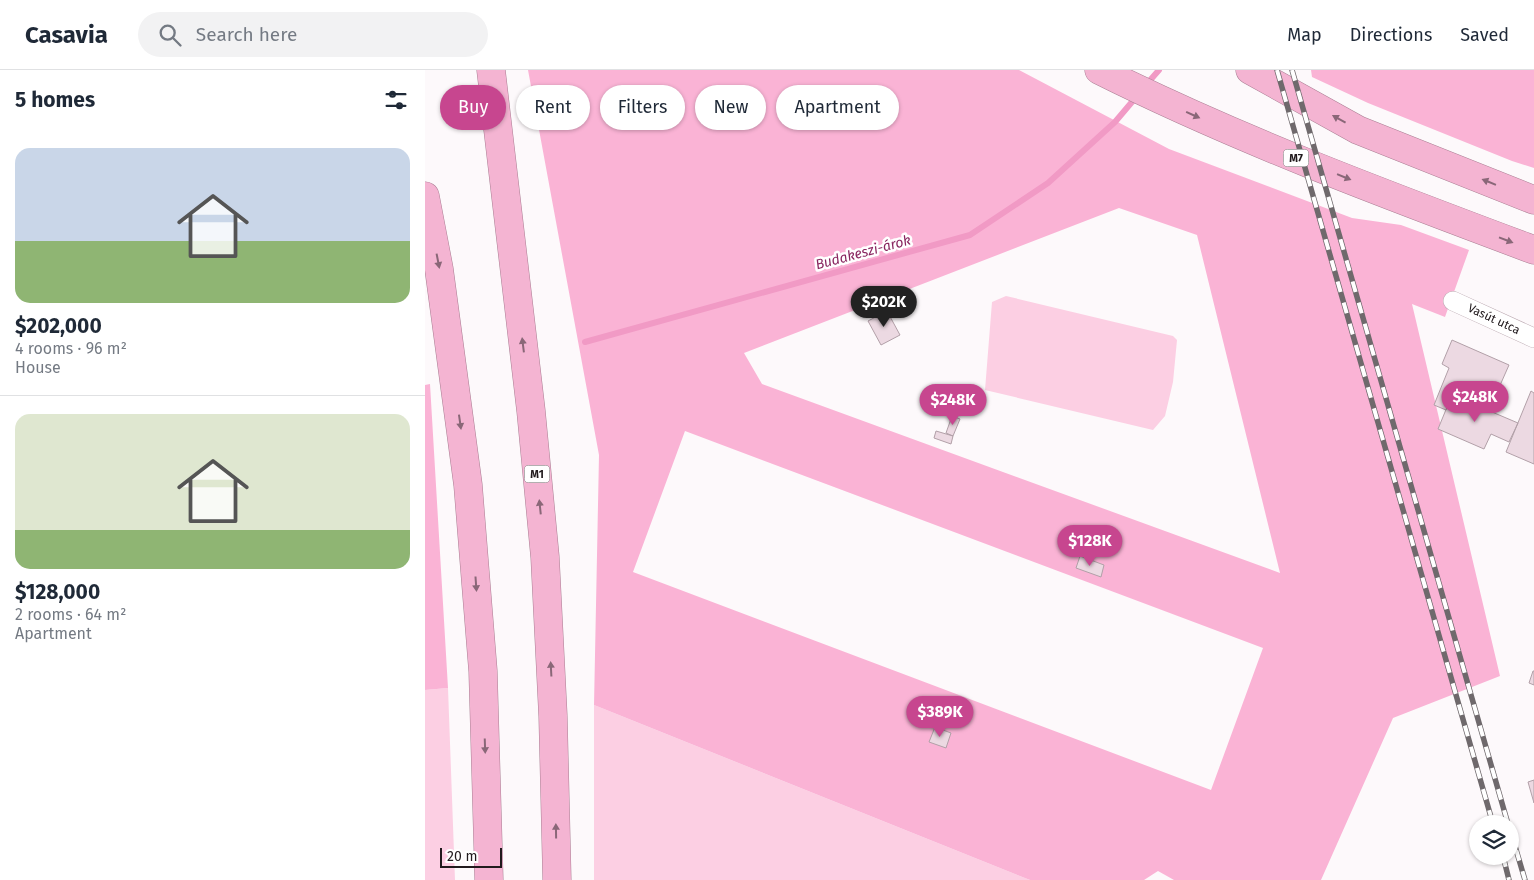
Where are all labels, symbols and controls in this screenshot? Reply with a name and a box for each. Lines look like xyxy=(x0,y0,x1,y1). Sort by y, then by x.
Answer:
search box xyxy=(138,12,488,57)
text: Casavia xyxy=(25,21,108,49)
icon: search xyxy=(156,21,184,49)
text: Search here xyxy=(196,23,297,46)
text: Map xyxy=(1287,24,1322,46)
text: Directions xyxy=(1350,24,1432,46)
text: Saved xyxy=(1460,24,1509,46)
chip: Buy xyxy=(440,85,506,130)
chip: Rent xyxy=(516,85,590,130)
chip: Filters xyxy=(600,85,685,130)
chip: New xyxy=(695,85,766,130)
chip: Apartment xyxy=(776,85,899,130)
icon: filters xyxy=(382,86,410,114)
text: 5 homes xyxy=(15,87,95,113)
one-way arrow xyxy=(1186,112,1200,120)
one-way arrow xyxy=(1332,115,1346,123)
road number: M7 xyxy=(1283,150,1309,166)
one-way arrow xyxy=(1337,173,1351,181)
one-way arrow xyxy=(1481,178,1496,186)
icon: home xyxy=(168,181,258,271)
water label: Budakeszi-árok xyxy=(814,231,913,273)
one-way arrow xyxy=(1499,236,1513,244)
one-way arrow xyxy=(434,253,442,269)
pin: $202K xyxy=(849,286,919,328)
text: $202K xyxy=(862,292,906,311)
street label: Vasút utca xyxy=(1466,301,1522,337)
text: $202,000 xyxy=(15,313,102,339)
one-way arrow xyxy=(519,337,527,353)
text: 4 rooms · 96 m² xyxy=(15,339,127,358)
text: House xyxy=(15,358,61,377)
pin: $248K xyxy=(1440,380,1510,423)
pin: $248K xyxy=(918,384,988,426)
text: $248K xyxy=(1453,387,1497,406)
text: $248K xyxy=(931,390,975,409)
one-way arrow xyxy=(456,414,464,430)
icon: home xyxy=(168,446,258,536)
road number: M1 xyxy=(525,466,549,482)
one-way arrow xyxy=(536,498,544,514)
pin: $128K xyxy=(1055,524,1125,567)
text: $128K xyxy=(1068,531,1112,550)
one-way arrow xyxy=(472,576,480,592)
text: $128,000 xyxy=(15,579,100,605)
text: 2 rooms · 64 m² xyxy=(15,605,126,624)
text: Apartment xyxy=(15,624,92,643)
one-way arrow xyxy=(546,661,554,677)
pin: $389K xyxy=(905,696,975,738)
text: $389K xyxy=(917,702,963,721)
one-way arrow xyxy=(481,738,489,754)
map controls xyxy=(1469,815,1519,865)
button: layers xyxy=(1469,815,1519,865)
one-way arrow xyxy=(551,823,559,839)
scale bar xyxy=(440,845,503,868)
text: 20 m xyxy=(447,848,477,865)

